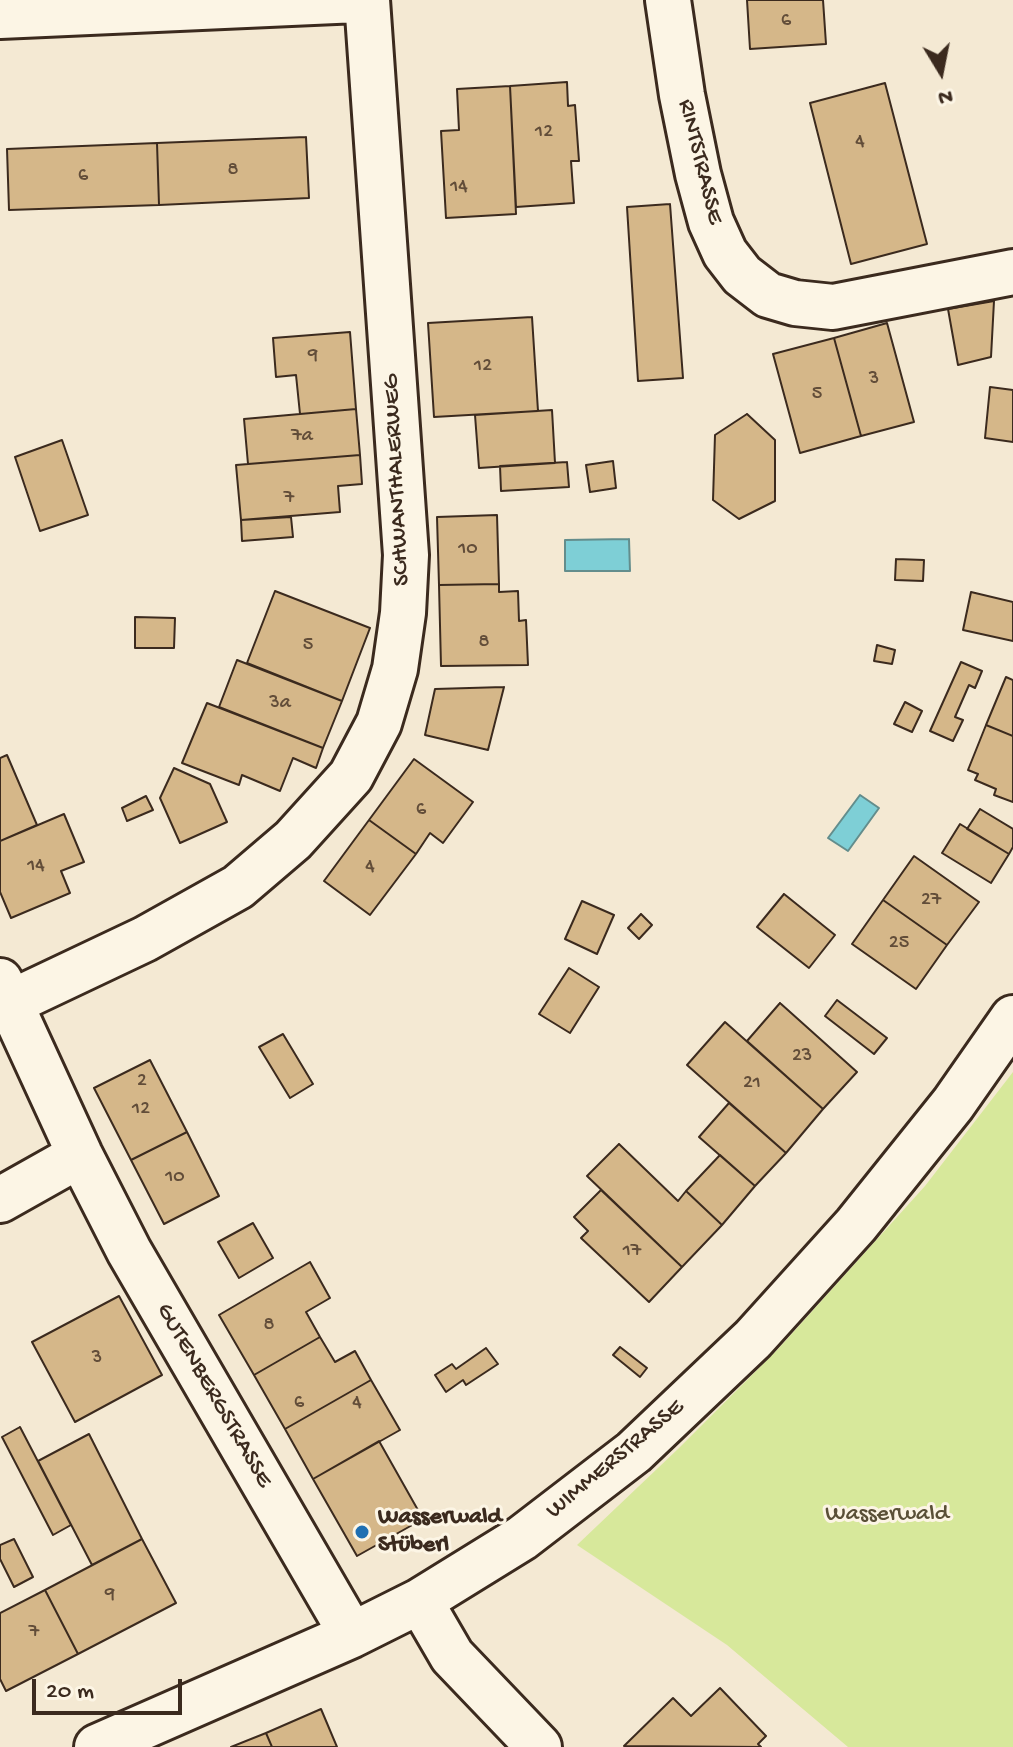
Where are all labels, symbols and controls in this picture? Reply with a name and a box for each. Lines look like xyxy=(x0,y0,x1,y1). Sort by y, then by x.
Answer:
house number: 6 xyxy=(781,10,791,34)
north arrow xyxy=(901,32,981,112)
text: N xyxy=(936,82,955,110)
street label: RINTSTRASSE xyxy=(670,97,728,227)
house number: 12 xyxy=(535,121,553,145)
house number: 4 xyxy=(855,131,865,155)
house number: 8 xyxy=(228,159,238,183)
house number: 6 xyxy=(78,165,88,189)
house number: 14 xyxy=(450,176,468,200)
house number: 9 xyxy=(308,345,318,369)
house number: 12 xyxy=(474,355,492,379)
house number: 3 xyxy=(869,368,879,392)
street label: SCHWANTHALERWEG xyxy=(378,373,418,587)
house number: 5 xyxy=(812,383,822,407)
house number: 7a xyxy=(291,425,313,449)
house number: 7 xyxy=(284,487,294,511)
house number: 10 xyxy=(458,538,478,562)
house number: 8 xyxy=(479,631,489,655)
house number: 5 xyxy=(303,634,313,658)
house number: 3a xyxy=(269,692,291,716)
house number: 6 xyxy=(416,799,426,823)
house number: 14 xyxy=(27,855,45,879)
house number: 4 xyxy=(365,856,375,880)
house number: 27 xyxy=(921,889,941,913)
house number: 25 xyxy=(889,932,909,956)
house number: 23 xyxy=(792,1045,812,1069)
house number: 2 xyxy=(137,1070,147,1094)
house number: 21 xyxy=(743,1072,761,1096)
house number: 12 xyxy=(132,1098,150,1122)
house number: 10 xyxy=(165,1166,185,1190)
house number: 17 xyxy=(623,1240,641,1264)
street label: GUTENBERGSTRASSE xyxy=(149,1299,277,1493)
house number: 8 xyxy=(264,1314,274,1338)
house number: 3 xyxy=(92,1347,102,1371)
house number: 6 xyxy=(294,1392,304,1416)
house number: 4 xyxy=(352,1392,362,1416)
street label: WIMMERSTRASSE xyxy=(541,1394,691,1526)
park label: Wasserwald xyxy=(825,1501,949,1529)
place label: Wasserwald Stüberl xyxy=(378,1504,502,1560)
marker: Wasserwald Stüberl xyxy=(353,1523,371,1541)
house number: 9 xyxy=(105,1584,115,1608)
house number: 7 xyxy=(29,1621,39,1645)
scale bar xyxy=(36,1663,186,1713)
text: 20 m xyxy=(46,1678,94,1707)

